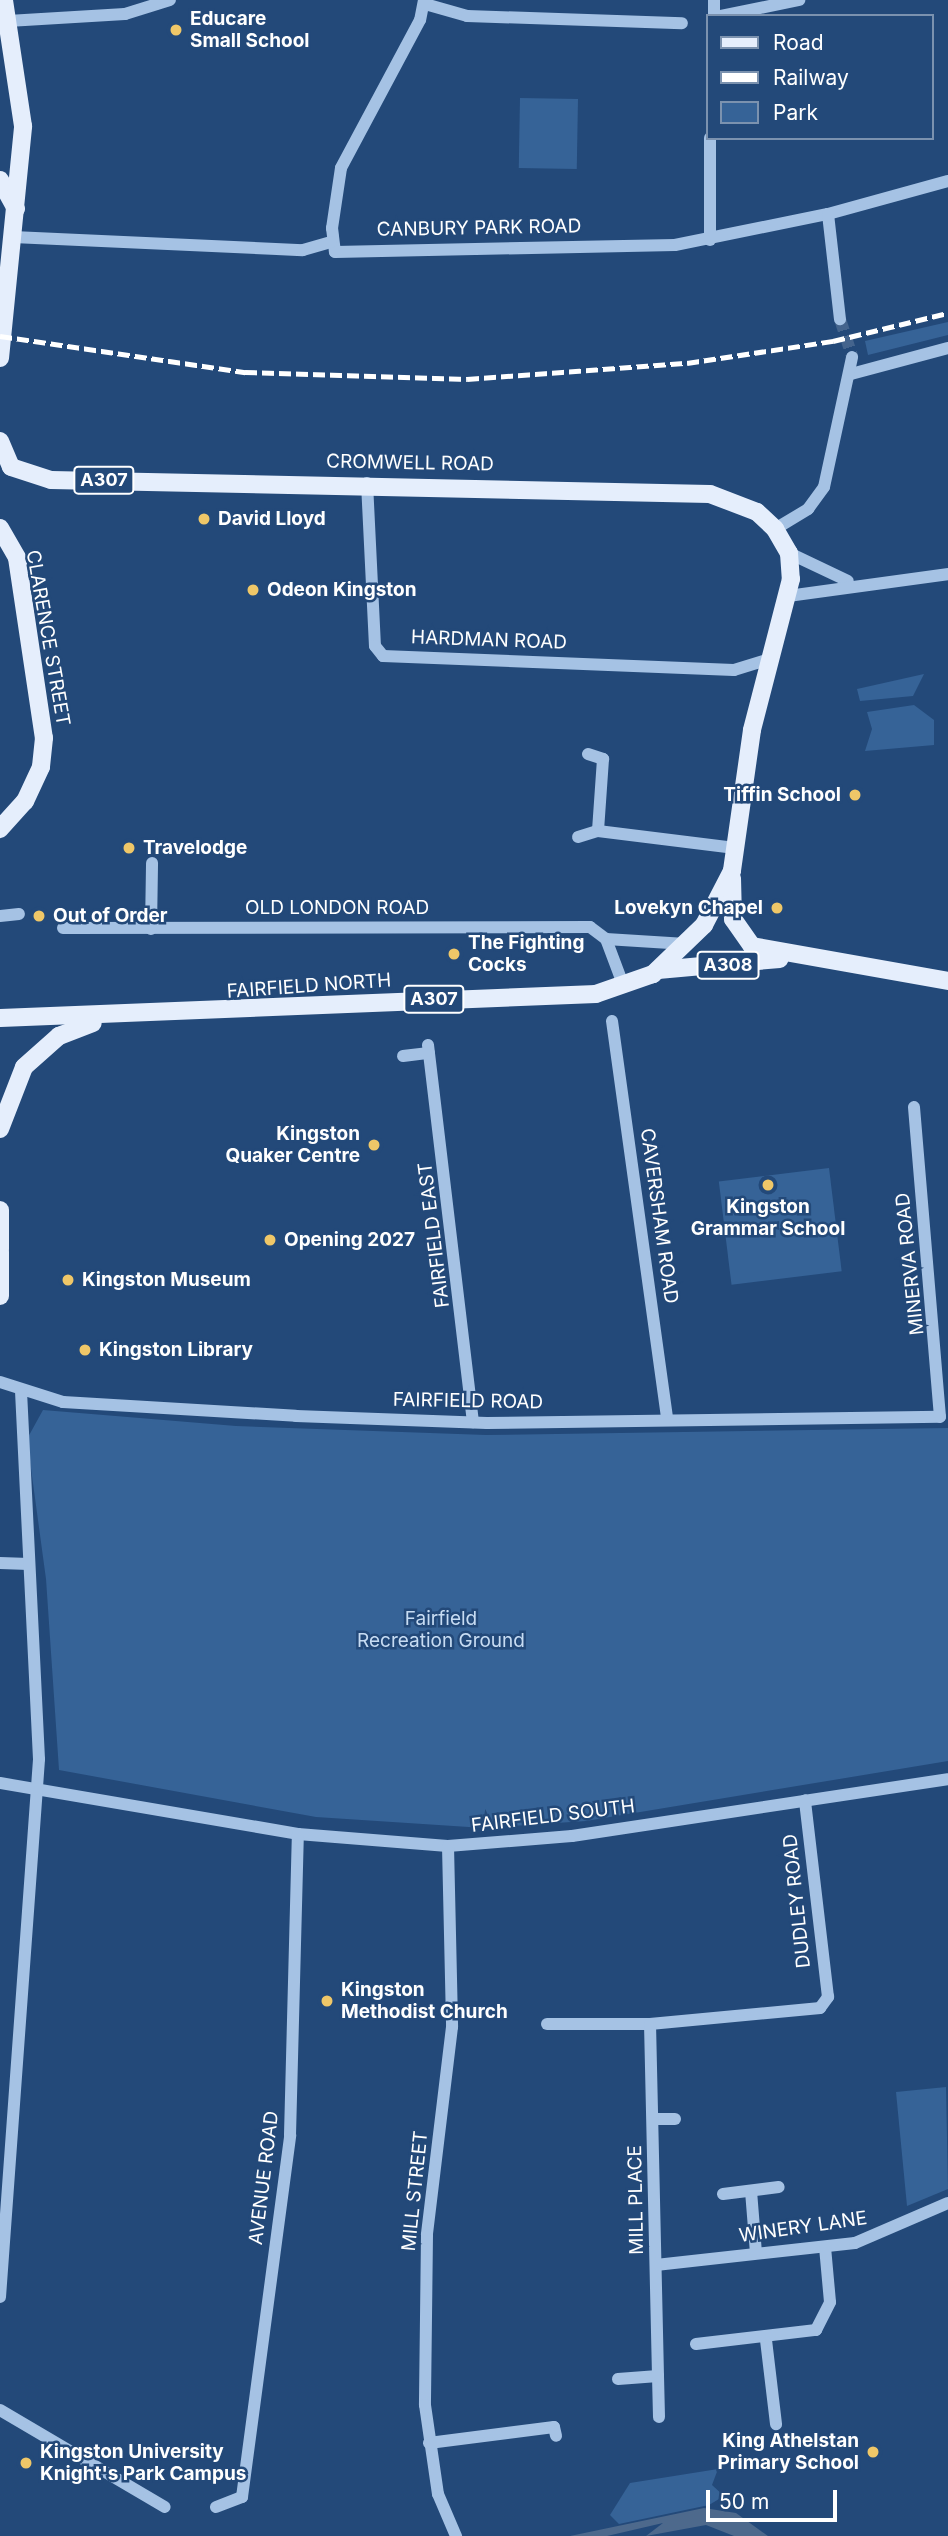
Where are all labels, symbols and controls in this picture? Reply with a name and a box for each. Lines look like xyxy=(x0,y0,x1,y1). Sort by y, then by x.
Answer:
place label: Educare Small School xyxy=(190,8,310,52)
legend xyxy=(706,14,934,140)
marker: Educare Small School xyxy=(168,22,184,38)
text: Road xyxy=(773,30,824,55)
text: Railway xyxy=(773,65,849,90)
text: Park xyxy=(773,100,818,125)
street label: CANBURY PARK ROAD xyxy=(377,215,581,241)
street label: CROMWELL ROAD xyxy=(326,450,494,476)
road number: A307 xyxy=(72,466,136,494)
place label: David Lloyd xyxy=(218,508,326,530)
marker: David Lloyd xyxy=(196,511,212,527)
street label: CLARENCE STREET xyxy=(21,548,75,728)
place label: Odeon Kingston xyxy=(267,579,417,601)
marker: Odeon Kingston xyxy=(245,582,261,598)
street label: HARDMAN ROAD xyxy=(411,626,567,654)
place label: Tiffin School xyxy=(723,784,841,806)
marker: Tiffin School xyxy=(847,787,863,803)
place label: Travelodge xyxy=(143,837,247,859)
marker: Travelodge xyxy=(121,840,137,856)
street label: OLD LONDON ROAD xyxy=(245,897,429,919)
place label: Lovekyn Chapel xyxy=(614,897,763,919)
marker: Lovekyn Chapel xyxy=(769,900,785,916)
place label: Out of Order xyxy=(53,905,168,927)
marker: Out of Order xyxy=(31,908,47,924)
place label: The Fighting Cocks xyxy=(468,932,584,976)
marker: The Fighting Cocks xyxy=(446,946,462,962)
road number: A308 xyxy=(696,950,760,980)
street label: FAIRFIELD NORTH xyxy=(226,969,392,1003)
road number: A307 xyxy=(402,984,466,1014)
place label: Kingston Quaker Centre xyxy=(225,1123,360,1167)
street label: CAVERSHAM ROAD xyxy=(635,1127,683,1305)
marker: Kingston Quaker Centre xyxy=(366,1137,382,1153)
street label: FAIRFIELD EAST xyxy=(414,1161,454,1309)
marker: Kingston Grammar School xyxy=(760,1177,776,1193)
street label: MINERVA ROAD xyxy=(891,1192,929,1336)
place label: Kingston Grammar School xyxy=(691,1196,845,1240)
place label: Opening 2027 xyxy=(284,1229,415,1251)
marker: Opening 2027 xyxy=(262,1232,278,1248)
place label: Kingston Museum xyxy=(82,1269,251,1291)
marker: Kingston Museum xyxy=(60,1272,76,1288)
place label: Kingston Library xyxy=(99,1339,253,1361)
marker: Kingston Library xyxy=(77,1342,93,1358)
street label: FAIRFIELD ROAD xyxy=(393,1388,543,1414)
park label: Fairfield Recreation Ground xyxy=(357,1608,525,1652)
street label: FAIRFIELD SOUTH xyxy=(470,1795,636,1837)
street label: DUDLEY ROAD xyxy=(779,1833,815,1969)
place label: Kingston Methodist Church xyxy=(341,1979,508,2023)
marker: Kingston Methodist Church xyxy=(319,1993,335,2009)
street label: AVENUE ROAD xyxy=(244,2110,284,2246)
street label: MILL STREET xyxy=(397,2130,433,2252)
street label: MILL PLACE xyxy=(624,2145,648,2255)
street label: WINERY LANE xyxy=(737,2207,869,2247)
place label: King Athelstan Primary School xyxy=(717,2430,859,2474)
place label: Kingston University Knight's Park Campus xyxy=(40,2441,246,2485)
marker: King Athelstan Primary School xyxy=(865,2444,881,2460)
marker: Kingston University Knight's Park Campus xyxy=(18,2455,34,2471)
scale bar xyxy=(710,2476,841,2520)
text: 50 m xyxy=(719,2489,769,2514)

